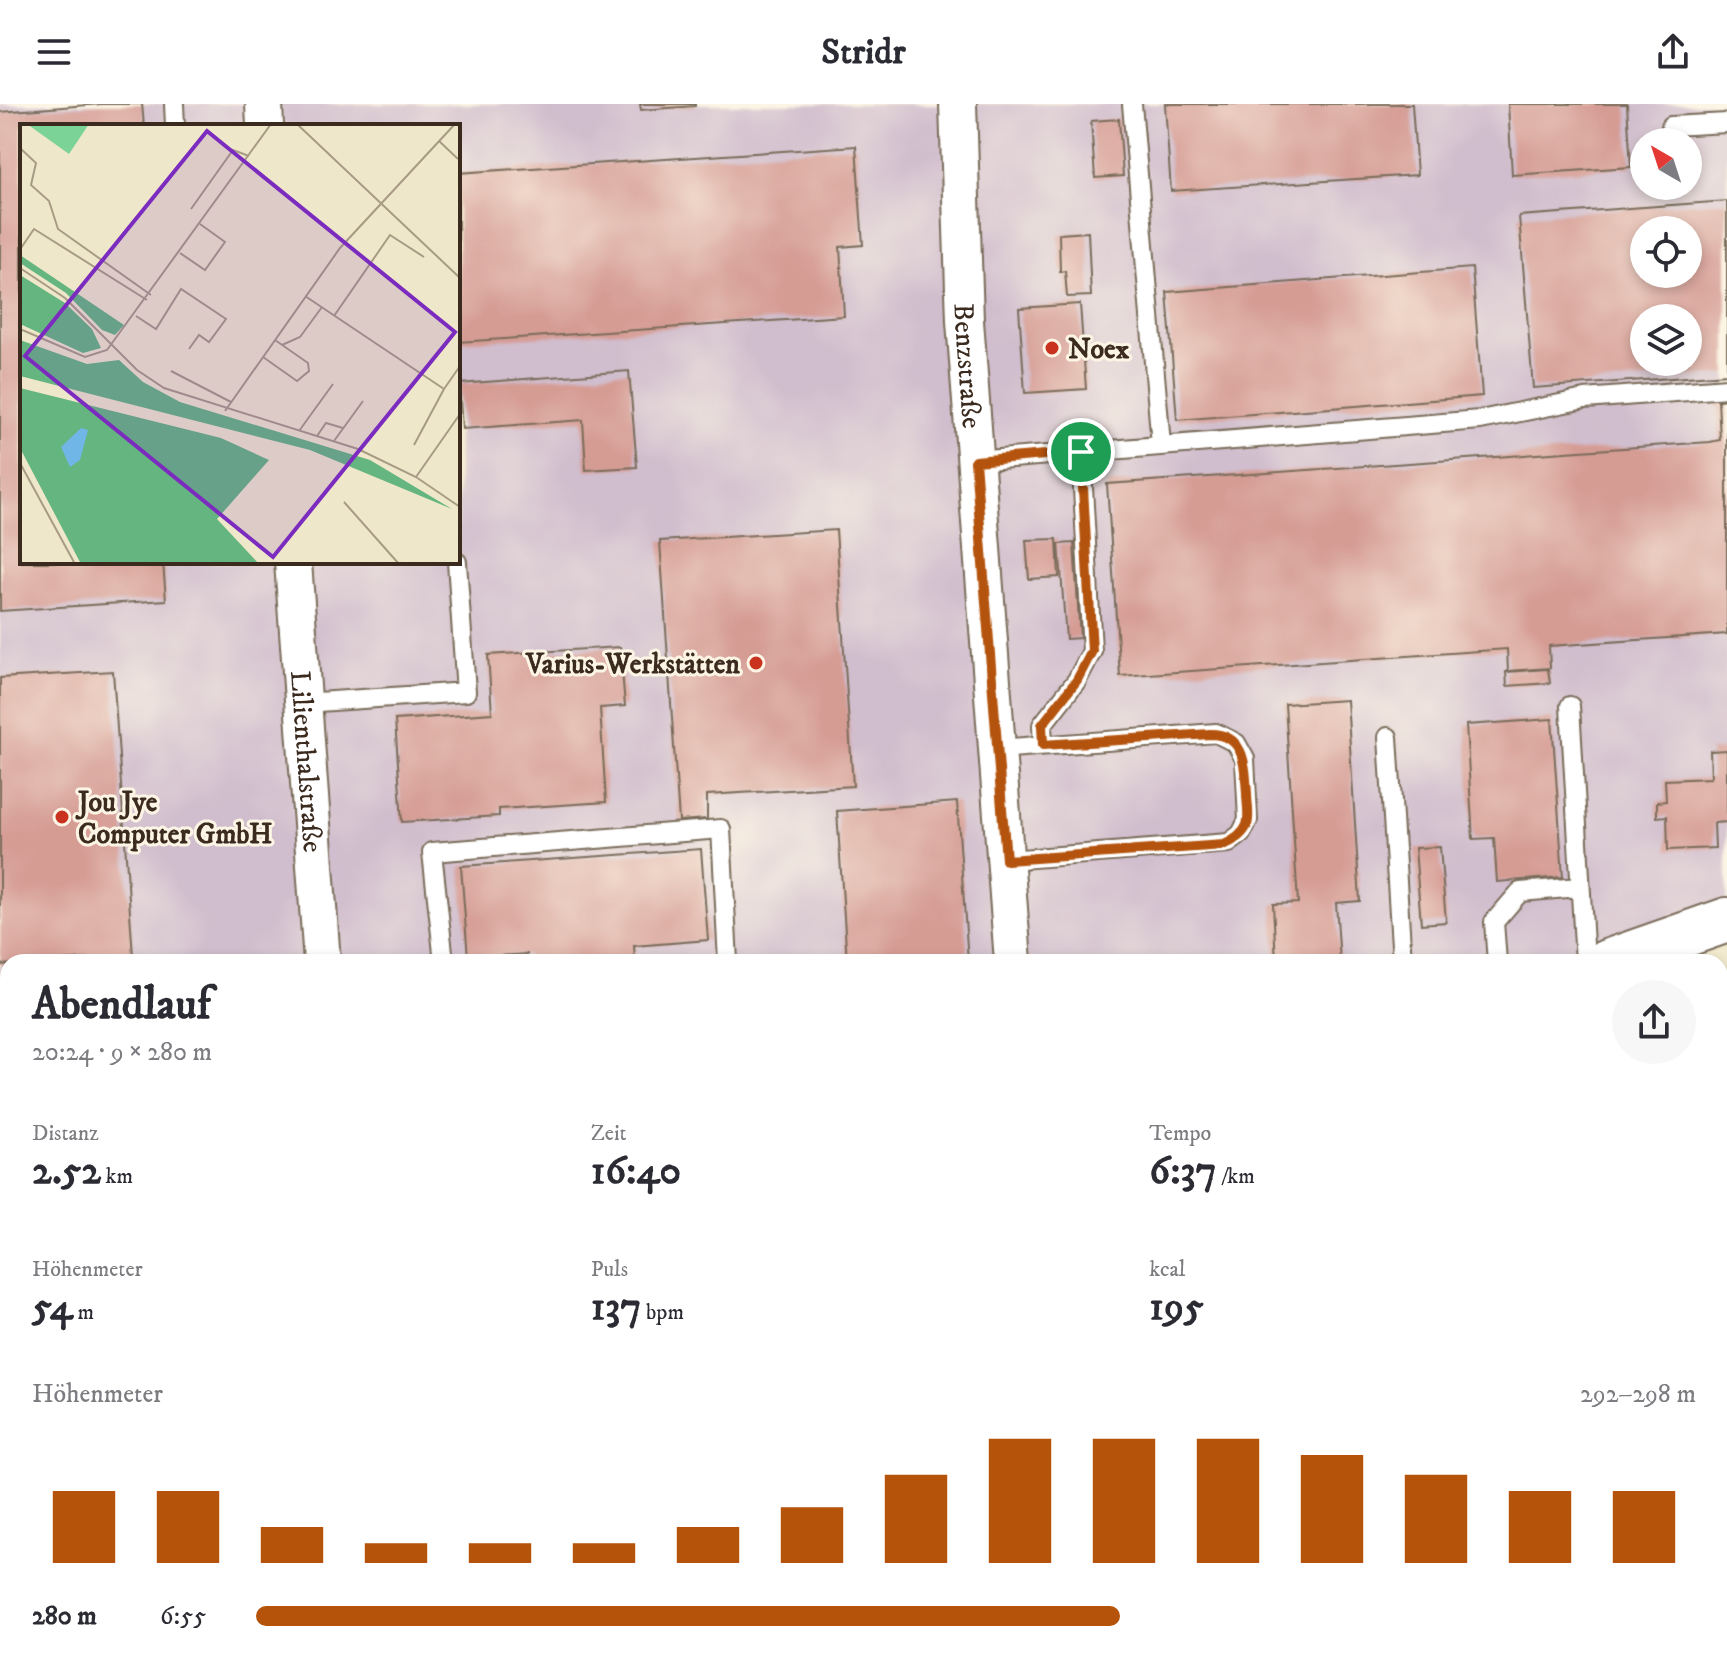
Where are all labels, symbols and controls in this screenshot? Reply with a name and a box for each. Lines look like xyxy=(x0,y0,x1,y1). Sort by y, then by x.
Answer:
icon: menu xyxy=(32,30,76,74)
text: Stridr xyxy=(821,30,906,75)
icon: share xyxy=(1651,30,1695,74)
inset map xyxy=(20,124,460,564)
north arrow xyxy=(1630,128,1702,200)
map controls xyxy=(1630,128,1702,376)
button: locate xyxy=(1630,216,1702,288)
street label: Benzstraße xyxy=(945,303,989,430)
button: layers xyxy=(1630,304,1702,376)
place label: Noex xyxy=(1068,332,1130,367)
marker: Noex xyxy=(1043,339,1061,357)
pin xyxy=(1047,418,1115,486)
icon: arrive xyxy=(1059,430,1103,474)
place label: Varius-Werkstätten xyxy=(525,647,740,682)
marker: Varius-Werkstätten xyxy=(747,654,765,672)
street label: Lilienthalstraße xyxy=(282,669,330,854)
place label: Jou Jye Computer GmbH xyxy=(75,785,273,852)
marker: Jou Jye Computer GmbH xyxy=(53,808,71,826)
text: Abendlauf xyxy=(32,978,211,1033)
button: share xyxy=(1612,980,1696,1064)
text: 20:24 · 9 × 280 m xyxy=(32,1036,212,1069)
text: Distanz xyxy=(32,1120,99,1147)
text: Zeit xyxy=(591,1120,627,1147)
text: Tempo xyxy=(1149,1120,1211,1147)
text: 2.52 xyxy=(32,1147,101,1197)
text: 16:40 xyxy=(591,1147,681,1197)
text: 6:37 xyxy=(1149,1147,1217,1197)
text: km xyxy=(101,1163,133,1190)
text: /km xyxy=(1217,1163,1255,1190)
text: Höhenmeter xyxy=(32,1256,143,1283)
text: Puls xyxy=(591,1256,628,1283)
text: kcal xyxy=(1149,1256,1185,1283)
text: 54 xyxy=(32,1283,73,1333)
text: 137 xyxy=(591,1283,641,1333)
text: 195 xyxy=(1149,1283,1204,1333)
text: m xyxy=(73,1299,94,1326)
text: bpm xyxy=(641,1299,684,1326)
text: Höhenmeter xyxy=(32,1378,163,1411)
text: 292–298 m xyxy=(1580,1378,1696,1411)
text: 280 m xyxy=(32,1600,97,1633)
text: 6:55 xyxy=(160,1600,206,1633)

